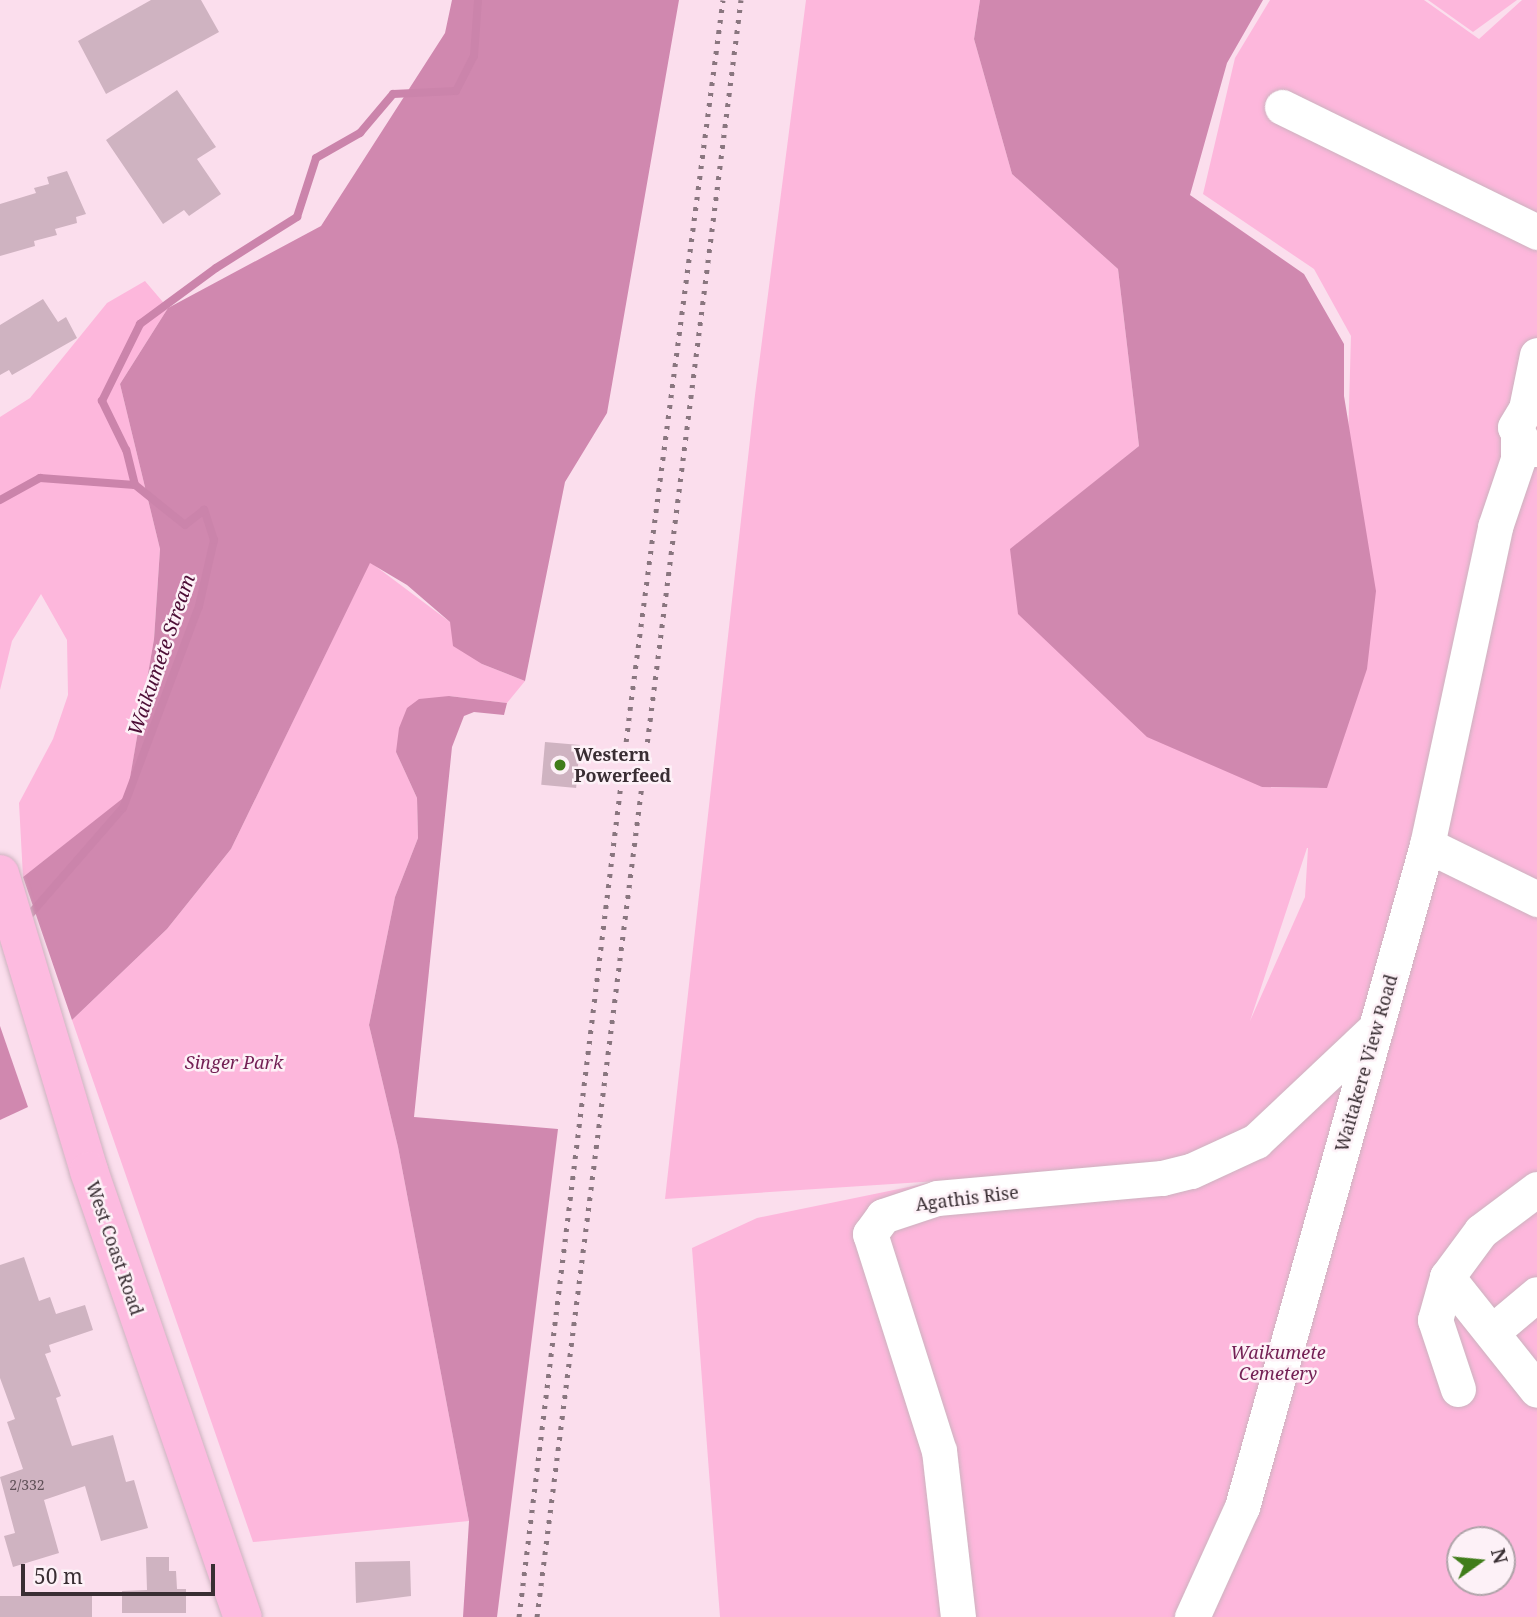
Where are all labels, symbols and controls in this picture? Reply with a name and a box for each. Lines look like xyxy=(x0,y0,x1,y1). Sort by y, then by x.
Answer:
water label: Waikumete Stream xyxy=(124,571,200,739)
place label: Western Powerfeed xyxy=(574,744,671,786)
marker: Western Powerfeed xyxy=(552,757,568,773)
street label: Waitakere View Road xyxy=(1330,972,1402,1154)
park label: Singer Park xyxy=(185,1051,283,1073)
street label: West Coast Road xyxy=(82,1178,148,1318)
street label: Agathis Rise xyxy=(914,1181,1020,1215)
park label: Waikumete Cemetery xyxy=(1230,1342,1326,1384)
house number: 2/332 xyxy=(9,1477,45,1493)
north arrow xyxy=(1446,1526,1516,1596)
text: N xyxy=(1485,1545,1514,1567)
scale bar xyxy=(24,1550,219,1594)
text: 50 m xyxy=(34,1562,83,1590)

